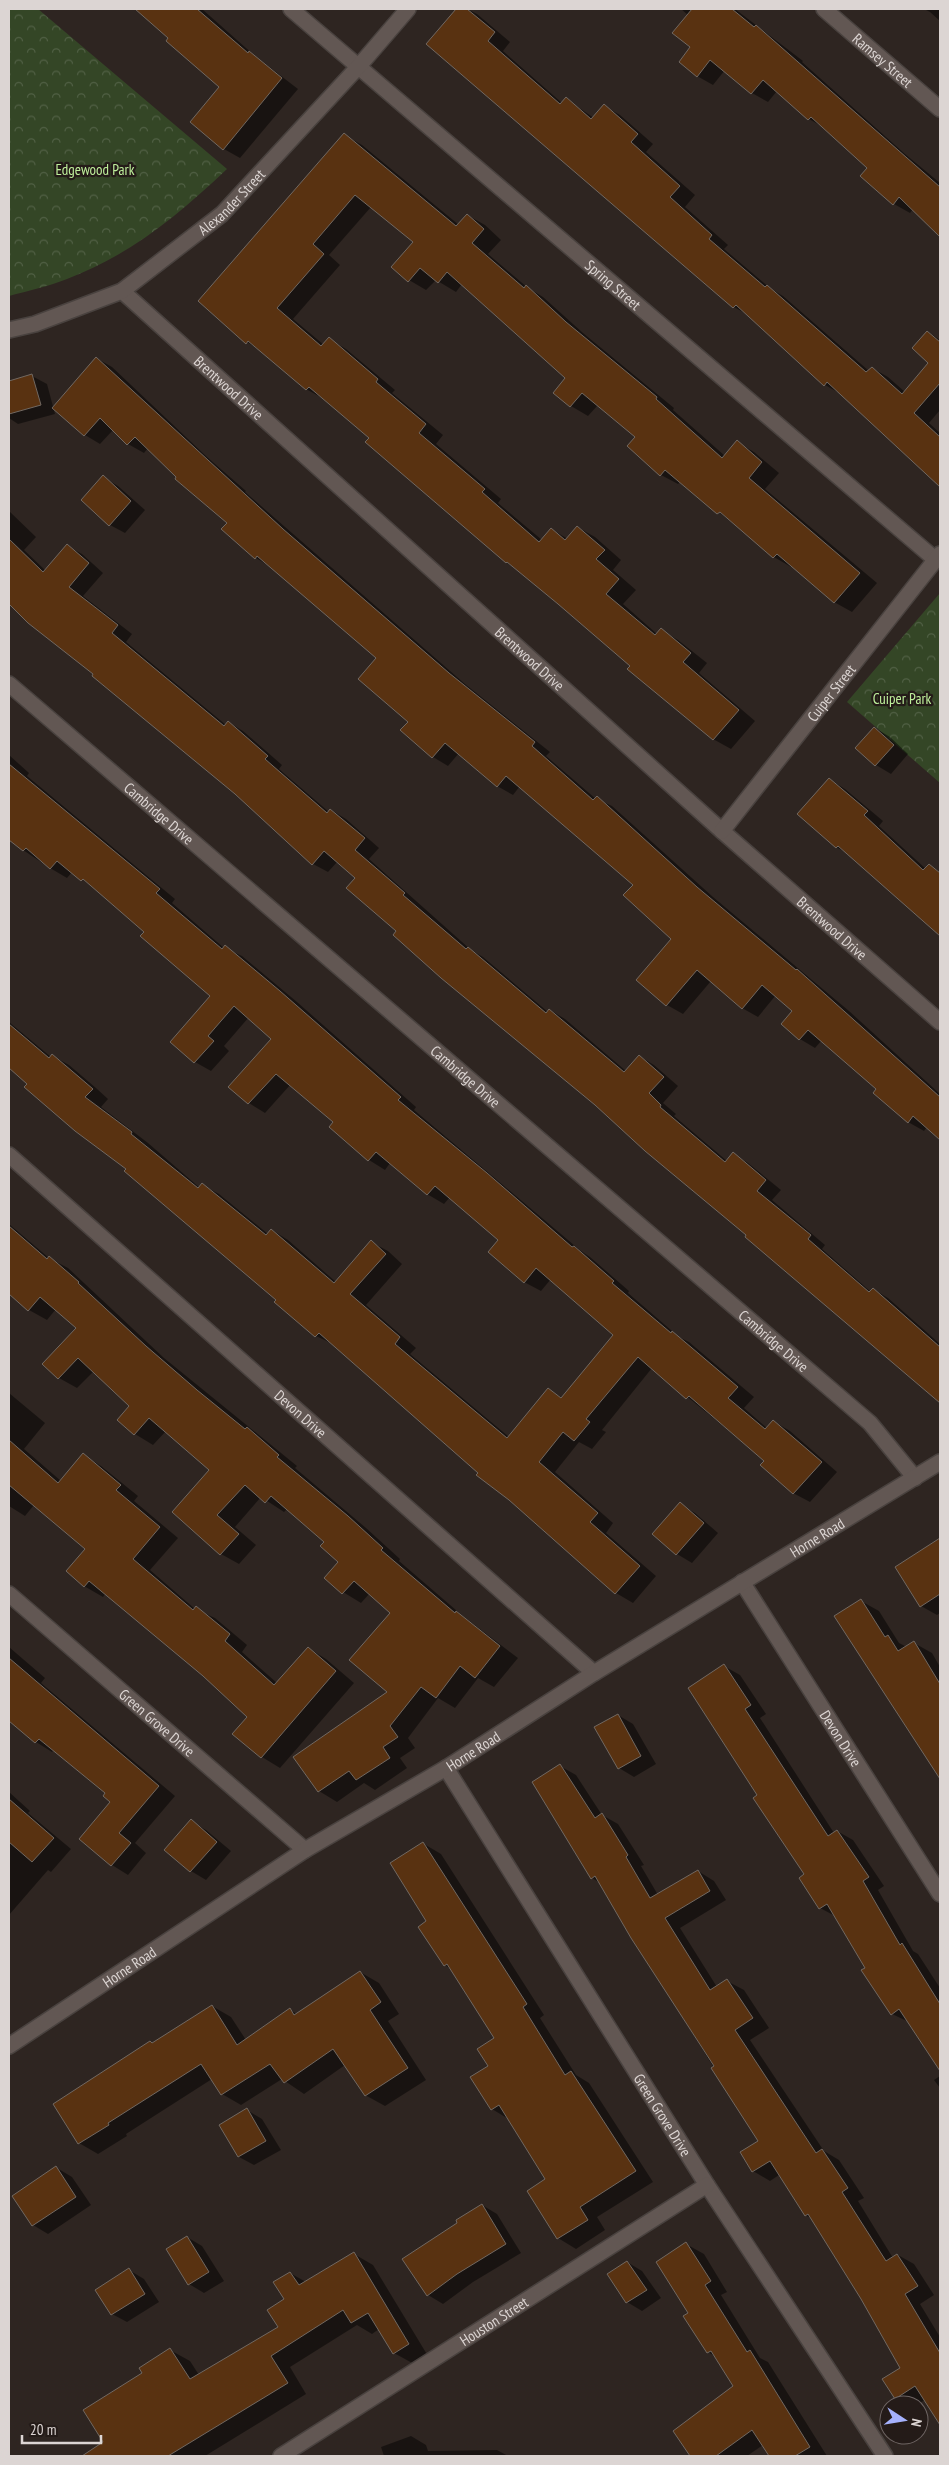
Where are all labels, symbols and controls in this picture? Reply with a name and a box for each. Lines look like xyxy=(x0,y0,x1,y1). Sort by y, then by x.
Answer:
street label: Ramsey Street xyxy=(849,29,917,91)
park label: Edgewood Park xyxy=(55,160,135,179)
street label: Alexander Street xyxy=(194,165,269,239)
street label: Spring Street xyxy=(581,255,645,314)
street label: Brentwood Drive xyxy=(190,351,268,423)
street label: Brentwood Drive xyxy=(491,622,569,694)
street label: Cuiper Street xyxy=(802,660,859,725)
park label: Cuiper Park xyxy=(873,689,932,708)
street label: Cambridge Drive xyxy=(120,778,198,848)
street label: Brentwood Drive xyxy=(793,892,871,963)
street label: Cambridge Drive xyxy=(427,1041,505,1111)
street label: Cambridge Drive xyxy=(735,1305,813,1376)
street label: Devon Drive xyxy=(271,1385,331,1442)
street label: Horne Road xyxy=(786,1513,848,1561)
street label: Green Grove Drive xyxy=(115,1684,199,1760)
street label: Devon Drive xyxy=(816,1706,866,1770)
street label: Horne Road xyxy=(442,1727,503,1775)
street label: Horne Road xyxy=(99,1942,159,1991)
street label: Green Grove Drive xyxy=(630,2070,696,2160)
street label: Houston Street xyxy=(456,2292,531,2350)
north arrow xyxy=(879,2395,929,2445)
scale bar xyxy=(22,2412,101,2444)
text: N xyxy=(907,2417,926,2428)
text: 20 m xyxy=(30,2420,56,2439)

